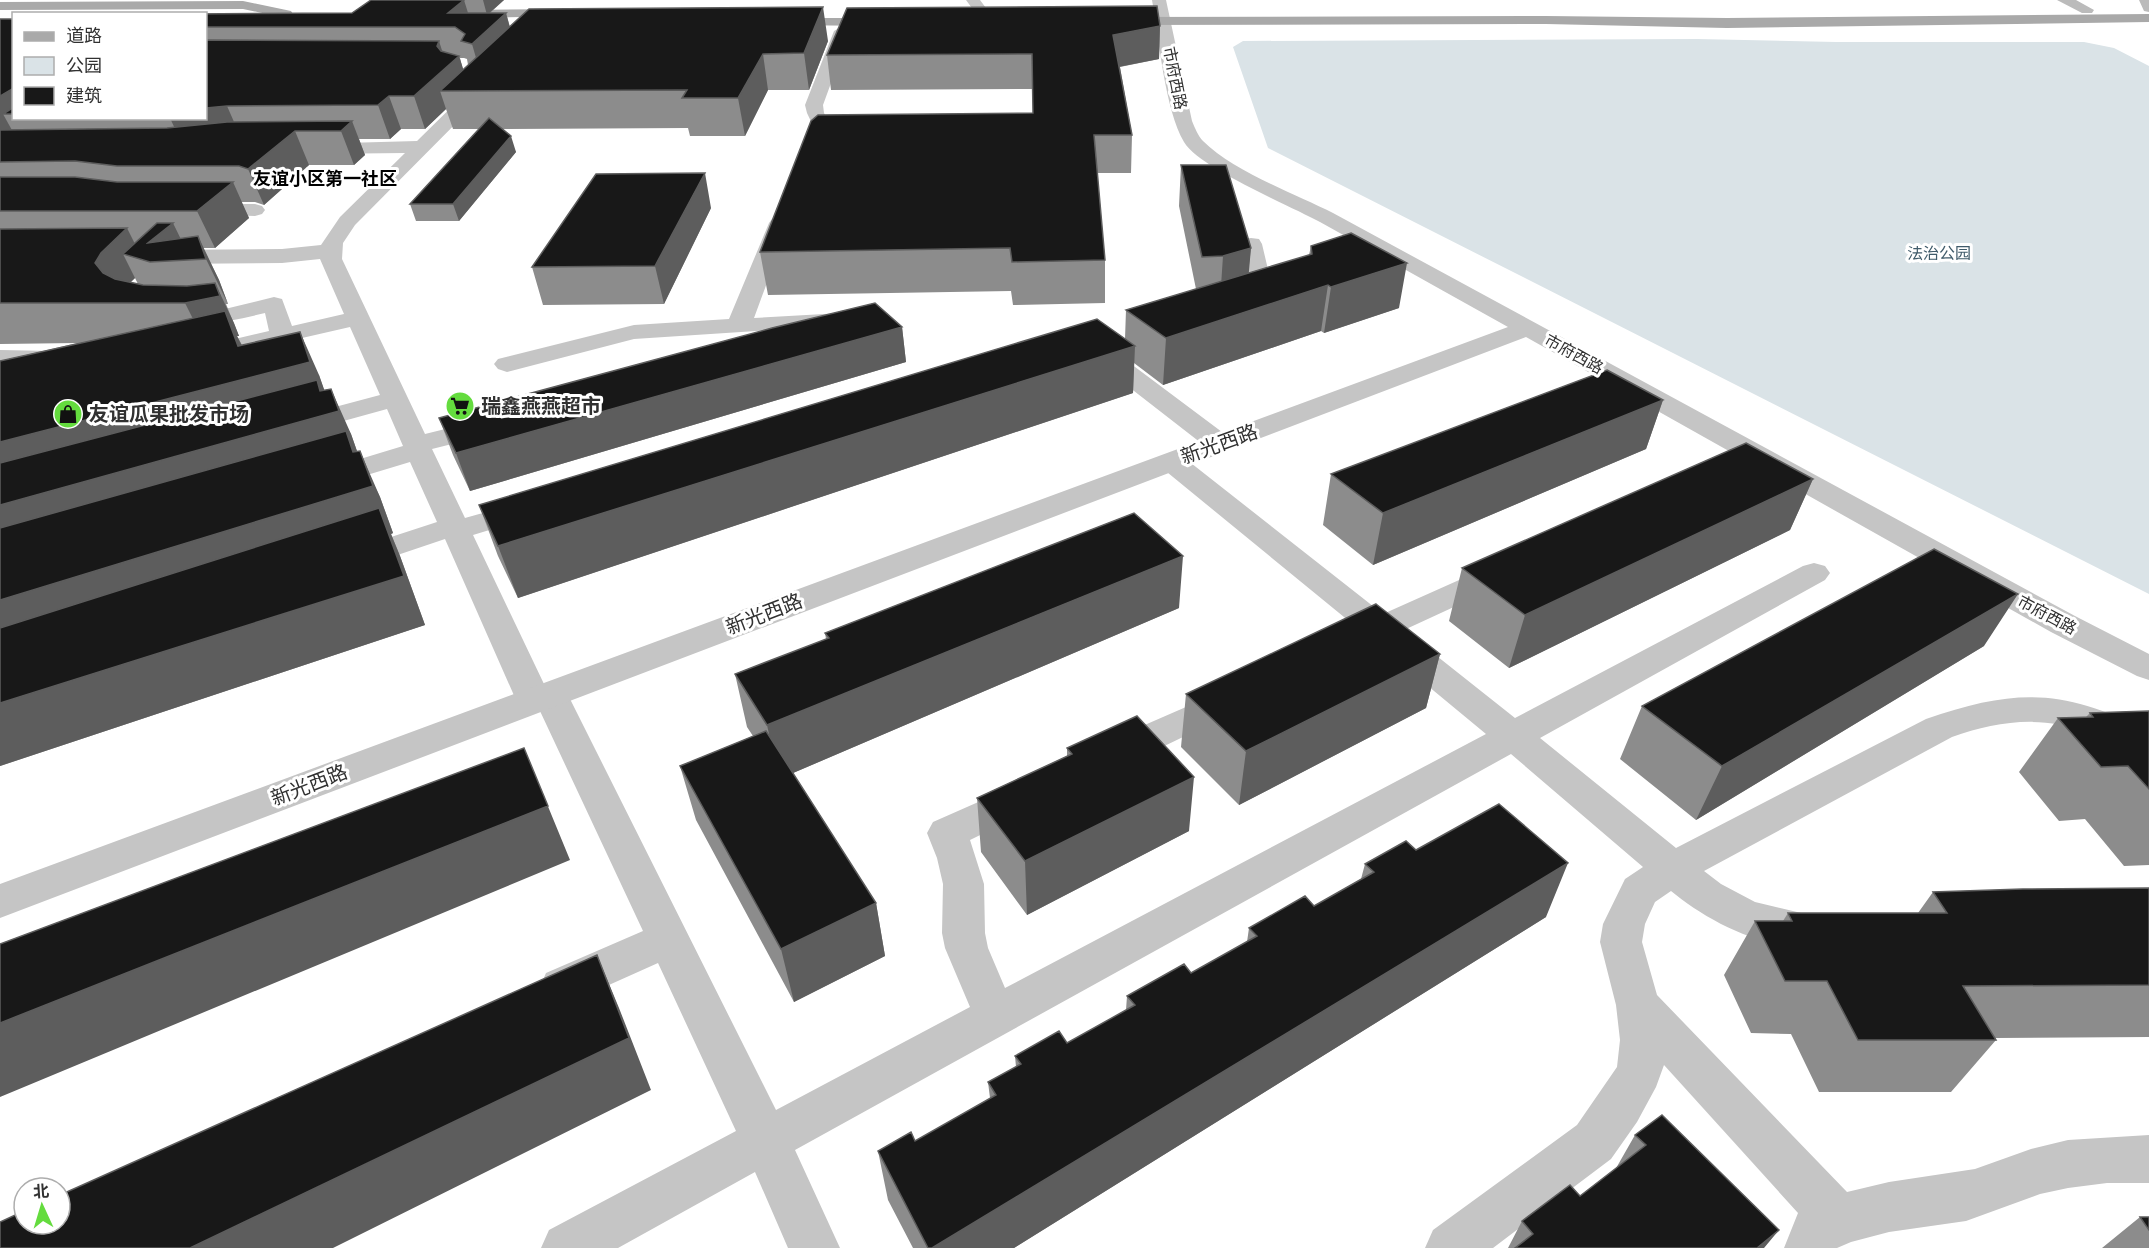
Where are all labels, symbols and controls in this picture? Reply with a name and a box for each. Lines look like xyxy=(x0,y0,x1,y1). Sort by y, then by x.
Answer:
legend xyxy=(12,12,207,120)
text: 道路 xyxy=(66,25,102,46)
street label: 市府西路 xyxy=(1160,45,1190,111)
text: 公园 xyxy=(66,55,102,76)
text: 建筑 xyxy=(66,85,102,106)
district label: 友谊小区第一社区 xyxy=(253,168,397,189)
park label: 法治公园 xyxy=(1907,244,1971,263)
street label: 市府西路 xyxy=(1541,330,1607,378)
supermarket icon: 瑞鑫燕燕超市 xyxy=(444,390,476,422)
place label: 瑞鑫燕燕超市 xyxy=(481,394,601,418)
shop icon: 友谊瓜果批发市场 xyxy=(52,398,84,430)
place label: 友谊瓜果批发市场 xyxy=(89,402,249,426)
street label: 新光西路 xyxy=(1177,419,1261,469)
street label: 新光西路 xyxy=(722,588,806,640)
street label: 市府西路 xyxy=(2014,592,2080,638)
street label: 新光西路 xyxy=(267,759,351,811)
north arrow xyxy=(12,1176,72,1236)
text: 北 xyxy=(32,1181,50,1202)

